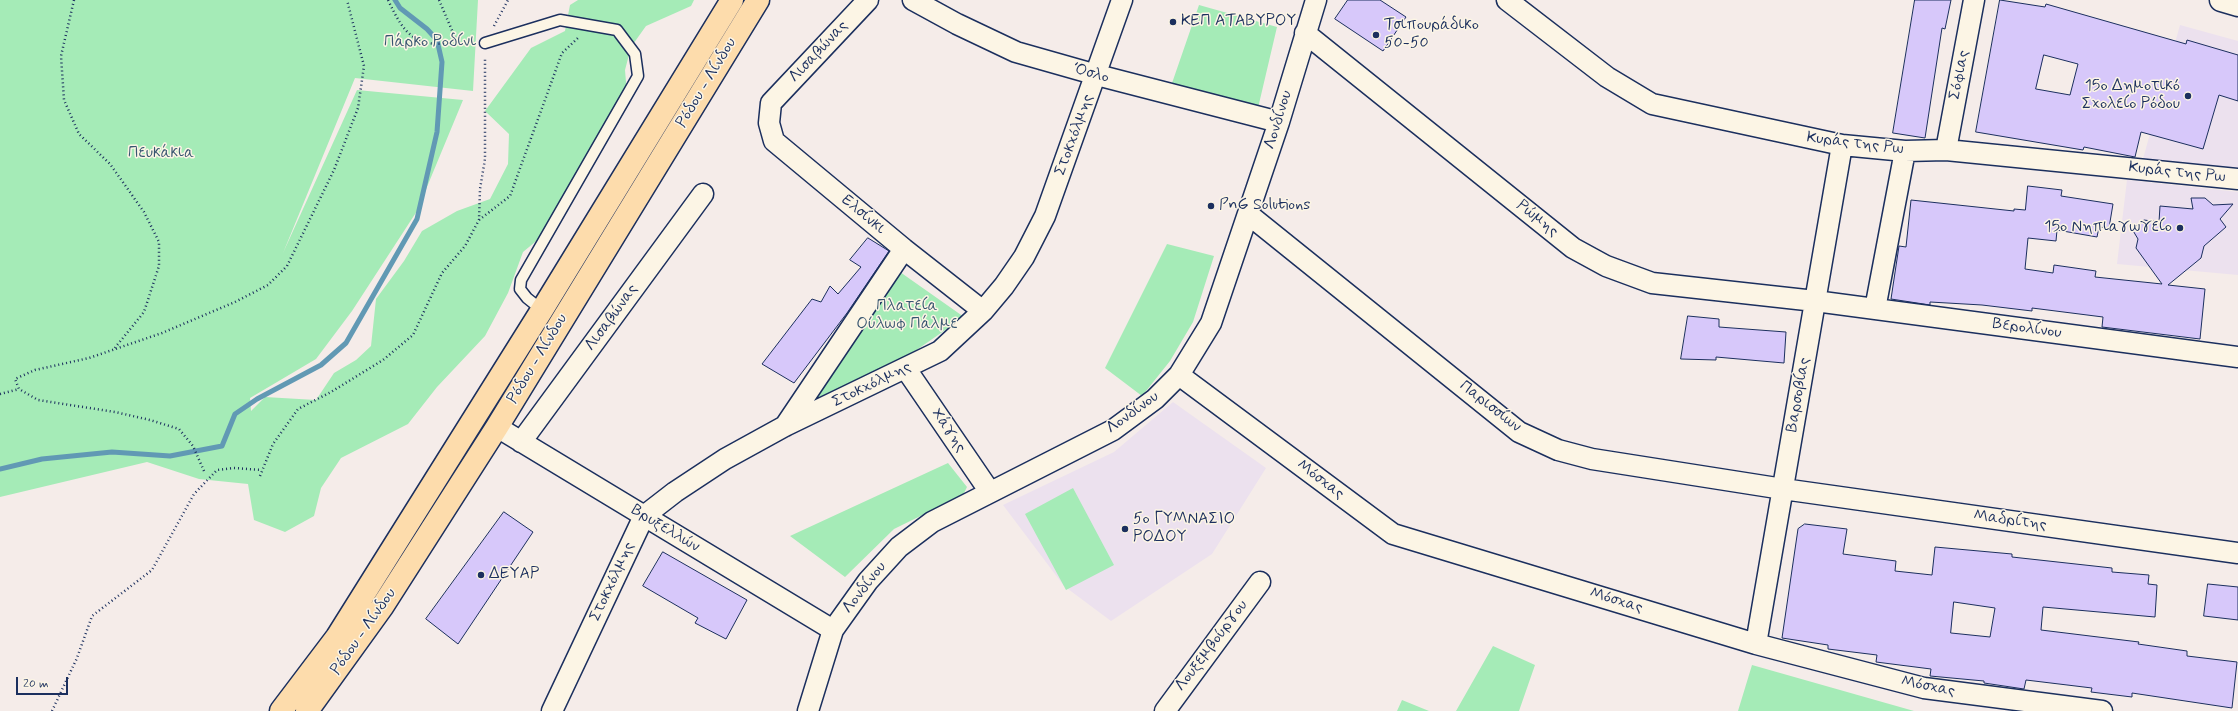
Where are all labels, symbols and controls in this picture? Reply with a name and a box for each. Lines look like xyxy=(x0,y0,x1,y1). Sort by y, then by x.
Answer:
place label: ΚΕΠ ΑΤΑΒΥΡΟΥ xyxy=(1181,12,1296,32)
place label: Τσιπουράδικο 50-50 xyxy=(1384,16,1479,54)
street label: Λισαβώνας xyxy=(785,17,853,87)
marker: ΚΕΠ ΑΤΑΒΥΡΟΥ xyxy=(1168,17,1178,27)
marker: Τσιπουράδικο 50-50 xyxy=(1371,30,1381,40)
park label: Πάρκο Ροδίνι xyxy=(384,33,476,53)
street label: Ρόδου - Λίνδου xyxy=(673,35,741,131)
street label: Σόφιας xyxy=(1946,49,1974,101)
street label: Όσλο xyxy=(1071,60,1111,88)
place label: 15ο Δημοτικό Σχολείο Ρόδου xyxy=(2082,77,2180,115)
street label: Λονδίνου xyxy=(1261,88,1297,152)
marker: 15ο Δημοτικό Σχολείο Ρόδου xyxy=(2183,91,2193,101)
street label: Στοκχόλμης xyxy=(1051,92,1099,178)
street label: Κυράς της Ρω xyxy=(1806,129,1904,159)
park label: Πευκάκια xyxy=(128,144,194,164)
street label: Κυράς της Ρω xyxy=(2128,158,2226,188)
street label: Ελσίνκι xyxy=(837,191,889,239)
place label: PnG Solutions xyxy=(1219,196,1310,216)
street label: Ρώμης xyxy=(1512,196,1562,242)
marker: PnG Solutions xyxy=(1206,201,1216,211)
place label: 15ο Νηπιαγωγείο xyxy=(2044,218,2172,238)
marker: 15ο Νηπιαγωγείο xyxy=(2175,223,2185,233)
street label: Λισαβώνας xyxy=(581,281,643,355)
park label: Πλατεία Ούλωφ Πάλμε xyxy=(856,297,958,335)
street label: Ρόδου - Λίνδου xyxy=(504,311,572,407)
street label: Βερολίνου xyxy=(1991,315,2063,343)
street label: Βαρσοβίας xyxy=(1783,356,1815,434)
street label: Στοκχόλμης xyxy=(829,358,915,412)
street label: Παρισσίων xyxy=(1455,377,1525,437)
street label: Λονδίνου xyxy=(1103,387,1163,439)
street label: Χάγης xyxy=(926,405,970,457)
street label: Μόσχας xyxy=(1292,456,1348,504)
street label: Βρυξελλών xyxy=(627,501,703,557)
street label: Μαδρίτης xyxy=(1972,506,2048,536)
place label: 5ο ΓΥΜΝΑΣΙΟ ΡΟΔΟΥ xyxy=(1133,510,1235,548)
marker: 5ο ΓΥΜΝΑΣΙΟ ΡΟΔΟΥ xyxy=(1120,524,1130,534)
street label: Στοκχόλμης xyxy=(586,539,640,625)
street label: Λονδίνου xyxy=(839,558,891,618)
place label: ΔΕΥΑΡ xyxy=(489,565,539,585)
marker: ΔΕΥΑΡ xyxy=(476,570,486,580)
street label: Μόσχας xyxy=(1587,584,1645,618)
street label: Ρόδου - Λίνδου xyxy=(327,585,401,679)
street label: Λουξεμβούργου xyxy=(1171,597,1253,695)
scale bar xyxy=(18,669,70,695)
street label: Μόσχας xyxy=(1899,672,1957,702)
text: 20 m xyxy=(23,676,49,692)

